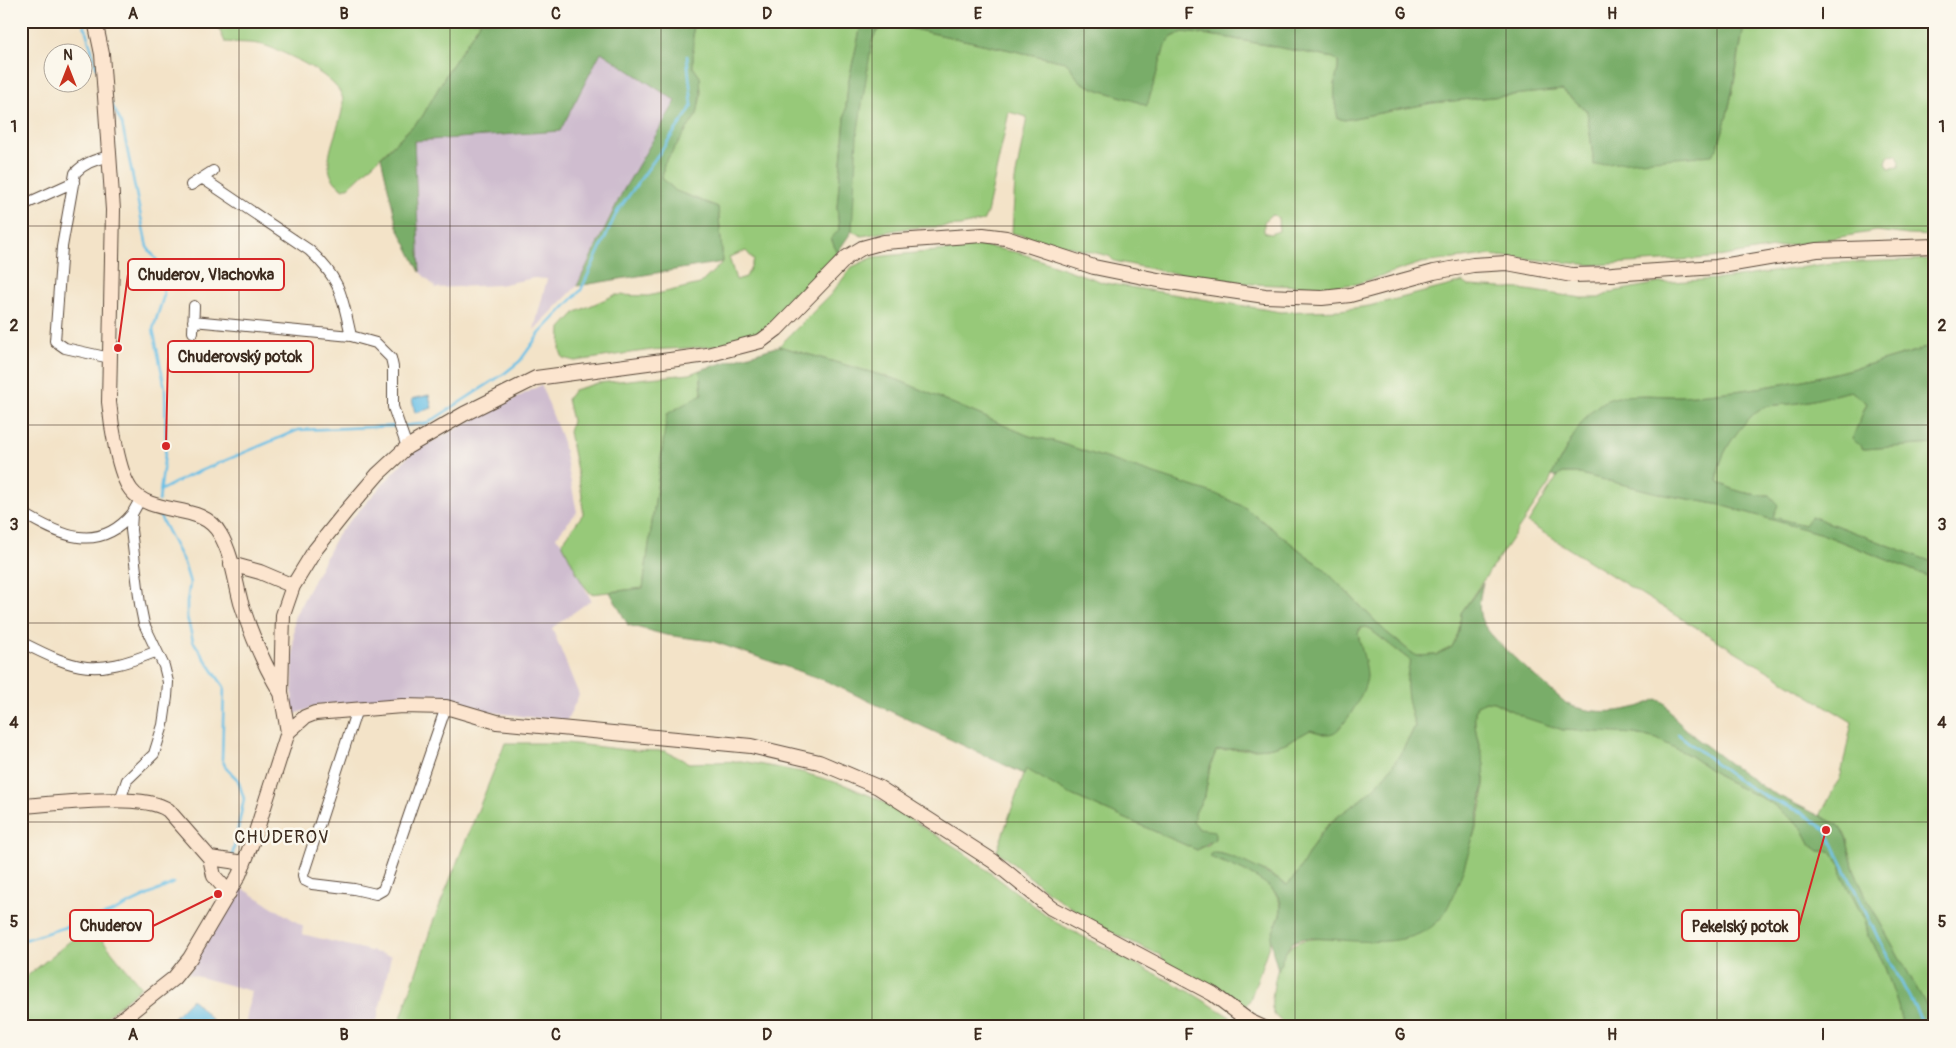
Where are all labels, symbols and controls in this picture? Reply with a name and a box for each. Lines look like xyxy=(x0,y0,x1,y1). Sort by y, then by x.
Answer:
text: A xyxy=(128,4,139,24)
text: B xyxy=(339,4,349,24)
text: C xyxy=(551,4,561,24)
text: D xyxy=(762,4,772,24)
text: E xyxy=(974,4,983,24)
text: F xyxy=(1184,4,1194,24)
text: G xyxy=(1395,4,1406,24)
text: H xyxy=(1607,4,1617,24)
text: I xyxy=(1821,4,1825,24)
north arrow xyxy=(42,42,92,92)
text: N xyxy=(63,47,73,64)
text: 1 xyxy=(11,117,17,137)
text: 1 xyxy=(1939,117,1945,137)
callout: Chuderov, Vlachovka xyxy=(128,259,284,290)
text: Chuderov, Vlachovka xyxy=(138,265,275,285)
text: 2 xyxy=(10,316,19,336)
text: 2 xyxy=(1938,316,1947,336)
callout: Chuderovský potok xyxy=(168,341,313,372)
text: Chuderovský potok xyxy=(178,347,303,367)
text: 3 xyxy=(10,515,19,535)
text: 3 xyxy=(1938,515,1947,535)
text: 4 xyxy=(9,713,19,733)
text: 4 xyxy=(1937,713,1947,733)
district label: CHUDEROV xyxy=(234,826,330,849)
callout: Chuderov xyxy=(70,910,153,941)
callout: Pekelský potok xyxy=(1682,910,1799,941)
text: 5 xyxy=(10,912,19,932)
text: 5 xyxy=(1938,912,1947,932)
text: Chuderov xyxy=(80,916,142,936)
text: Pekelský potok xyxy=(1691,917,1789,937)
text: A xyxy=(128,1025,139,1045)
text: B xyxy=(339,1025,349,1045)
text: C xyxy=(551,1025,561,1045)
text: D xyxy=(762,1025,772,1045)
text: E xyxy=(974,1025,983,1045)
text: F xyxy=(1184,1025,1194,1045)
text: G xyxy=(1395,1025,1406,1045)
text: H xyxy=(1607,1025,1617,1045)
text: I xyxy=(1821,1025,1825,1045)

